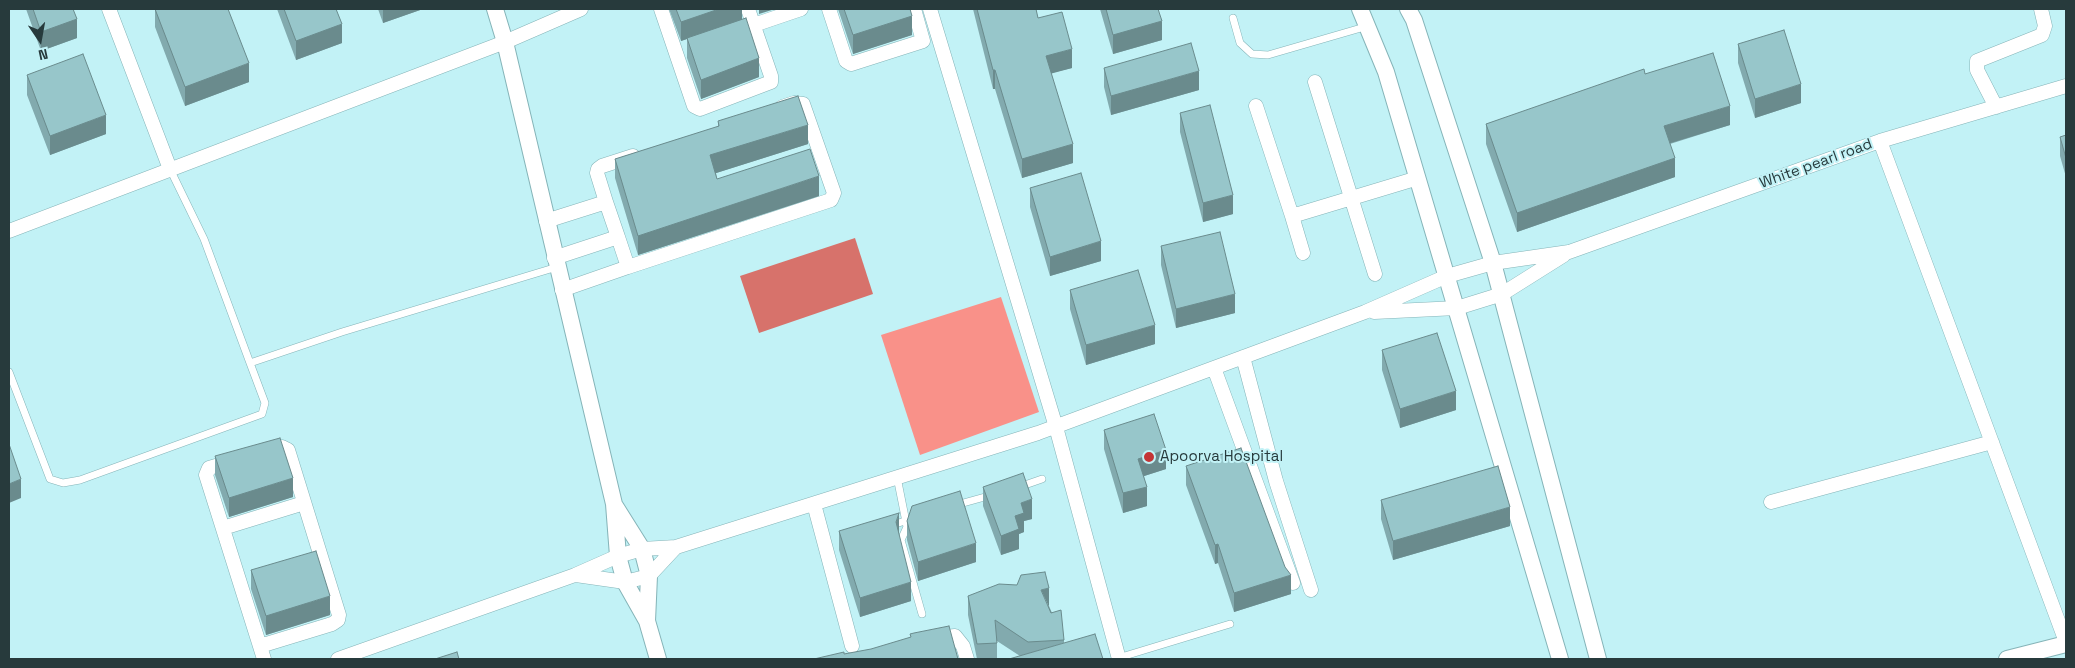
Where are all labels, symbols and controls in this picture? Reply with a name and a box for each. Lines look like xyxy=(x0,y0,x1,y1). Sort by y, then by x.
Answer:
north arrow xyxy=(15,15,65,65)
text: N xyxy=(37,45,50,64)
street label: White pearl road xyxy=(1757,135,1875,193)
place label: Apoorva Hospital xyxy=(1160,448,1283,466)
marker: Apoorva Hospital xyxy=(1142,450,1156,464)

